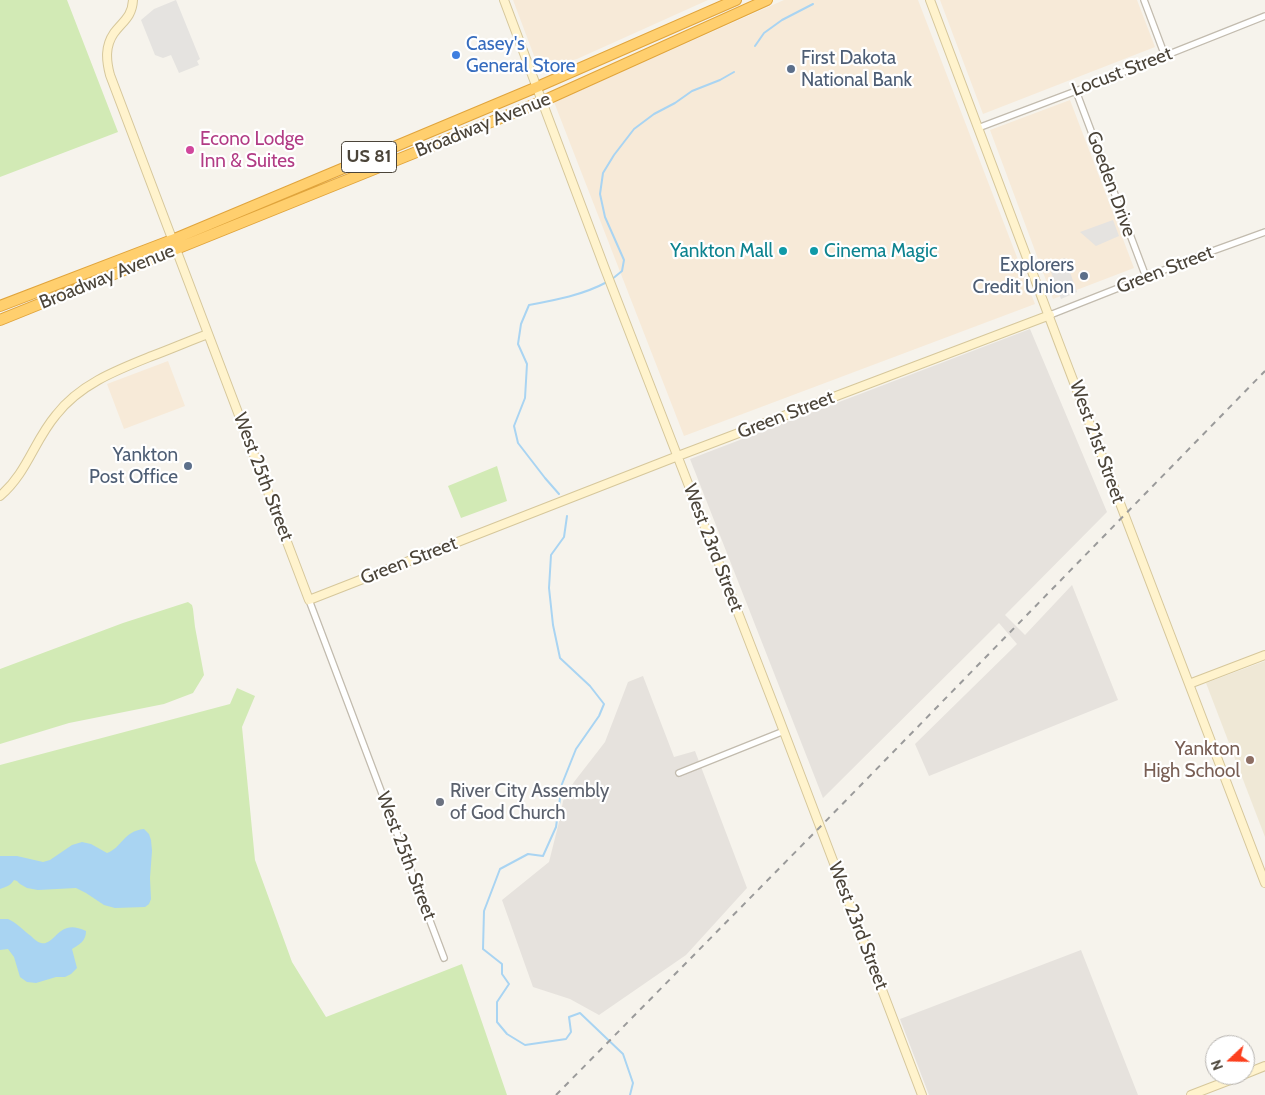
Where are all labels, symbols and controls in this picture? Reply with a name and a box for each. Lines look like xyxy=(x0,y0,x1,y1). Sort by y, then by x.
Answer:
place label: Casey's General Store xyxy=(466,33,576,77)
street label: Locust Street xyxy=(1069,42,1175,102)
place label: First Dakota National Bank xyxy=(801,47,912,91)
marker: Casey's General Store xyxy=(450,49,462,61)
marker: First Dakota National Bank xyxy=(785,63,797,75)
street label: Broadway Avenue xyxy=(412,88,554,162)
place label: Econo Lodge Inn & Suites xyxy=(200,128,304,172)
street label: Goeden Drive xyxy=(1081,128,1141,240)
road number: US 81 xyxy=(342,142,396,172)
marker: Econo Lodge Inn & Suites xyxy=(184,144,196,156)
street label: Broadway Avenue xyxy=(36,240,178,314)
place label: Yankton Mall xyxy=(670,240,773,262)
place label: Cinema Magic xyxy=(824,240,938,262)
street label: Green Street xyxy=(1113,241,1217,299)
marker: Yankton Mall xyxy=(777,245,789,257)
marker: Cinema Magic xyxy=(808,245,820,257)
place label: Explorers Credit Union xyxy=(973,254,1074,298)
marker: Explorers Credit Union xyxy=(1078,270,1090,282)
street label: West 21st Street xyxy=(1064,377,1130,507)
street label: Green Street xyxy=(734,386,838,444)
street label: West 25th Street xyxy=(228,410,298,544)
place label: Yankton Post Office xyxy=(89,444,178,488)
marker: Yankton Post Office xyxy=(182,460,194,472)
street label: West 23rd Street xyxy=(678,481,748,615)
street label: Green Street xyxy=(357,532,461,590)
place label: Yankton High School xyxy=(1143,738,1240,782)
marker: Yankton High School xyxy=(1244,754,1256,766)
place label: River City Assembly of God Church xyxy=(450,780,609,824)
street label: West 25th Street xyxy=(371,789,441,923)
marker: River City Assembly of God Church xyxy=(434,796,446,808)
street label: West 23rd Street xyxy=(823,859,893,993)
north arrow xyxy=(1205,1035,1255,1085)
text: N xyxy=(1207,1057,1227,1073)

